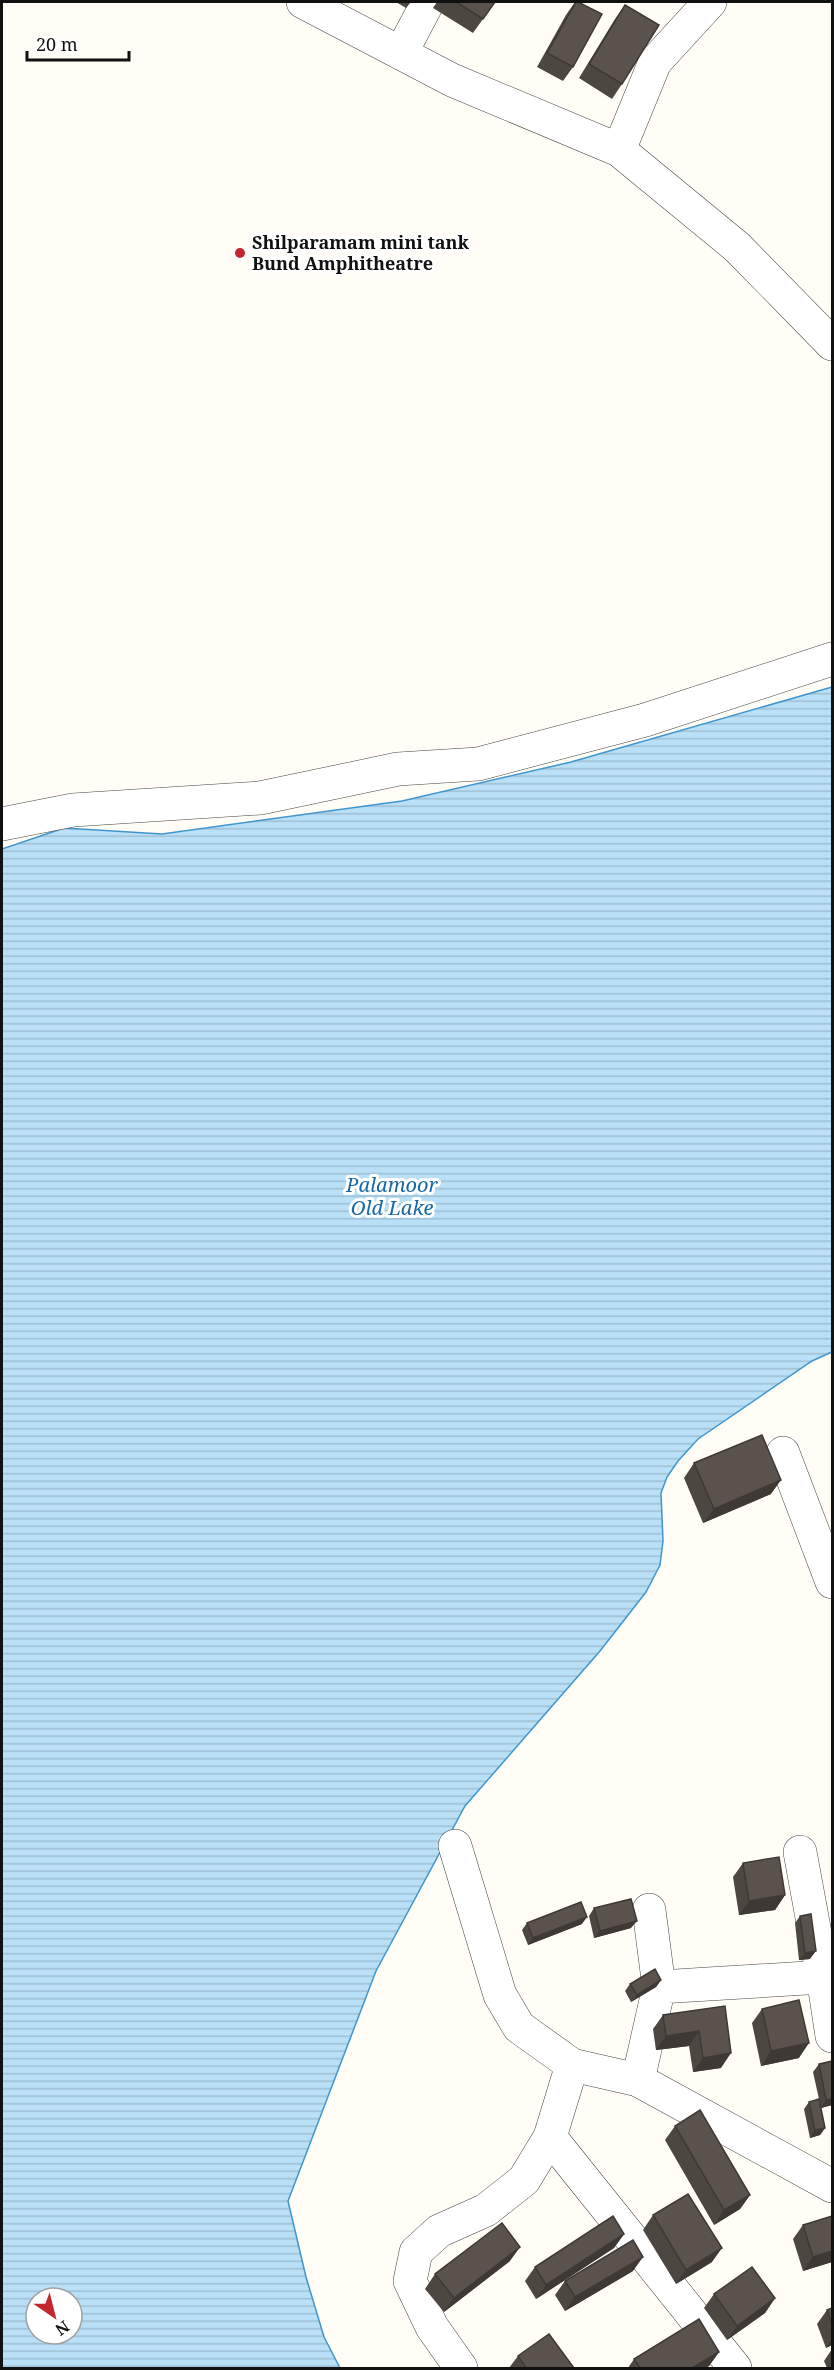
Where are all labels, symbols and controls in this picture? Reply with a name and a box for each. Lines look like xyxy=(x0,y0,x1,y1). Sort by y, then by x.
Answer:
scale bar xyxy=(27,24,129,62)
text: 20 m xyxy=(36,32,78,56)
place label: Shilparamam mini tank Bund Amphitheatre xyxy=(252,230,470,275)
marker: Shilparamam mini tank Bund Amphitheatre xyxy=(233,246,247,260)
water label: Palamoor Old Lake xyxy=(345,1171,439,1221)
north arrow xyxy=(24,2286,84,2346)
text: N xyxy=(51,2316,74,2341)

